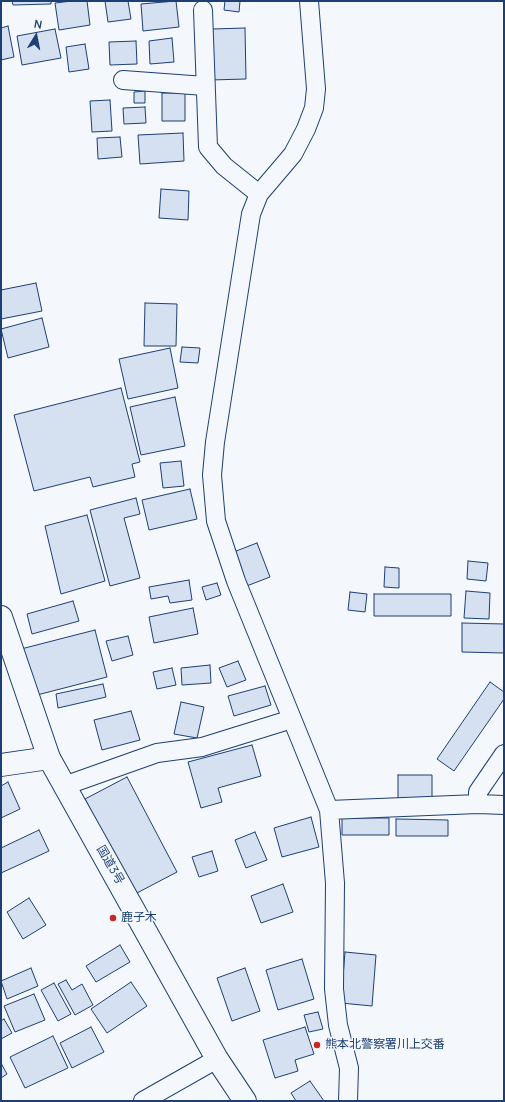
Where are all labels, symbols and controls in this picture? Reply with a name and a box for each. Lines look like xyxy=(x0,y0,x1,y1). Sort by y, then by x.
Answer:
north arrow xyxy=(16,16,56,56)
text: N xyxy=(33,16,43,32)
street label: 国道3号 xyxy=(93,843,127,887)
place label: 鹿子木 xyxy=(121,911,157,925)
marker: 鹿子木 xyxy=(108,913,118,923)
place label: 熊本北警察署川上交番 xyxy=(325,1038,445,1052)
marker: 熊本北警察署川上交番 xyxy=(312,1040,322,1050)

